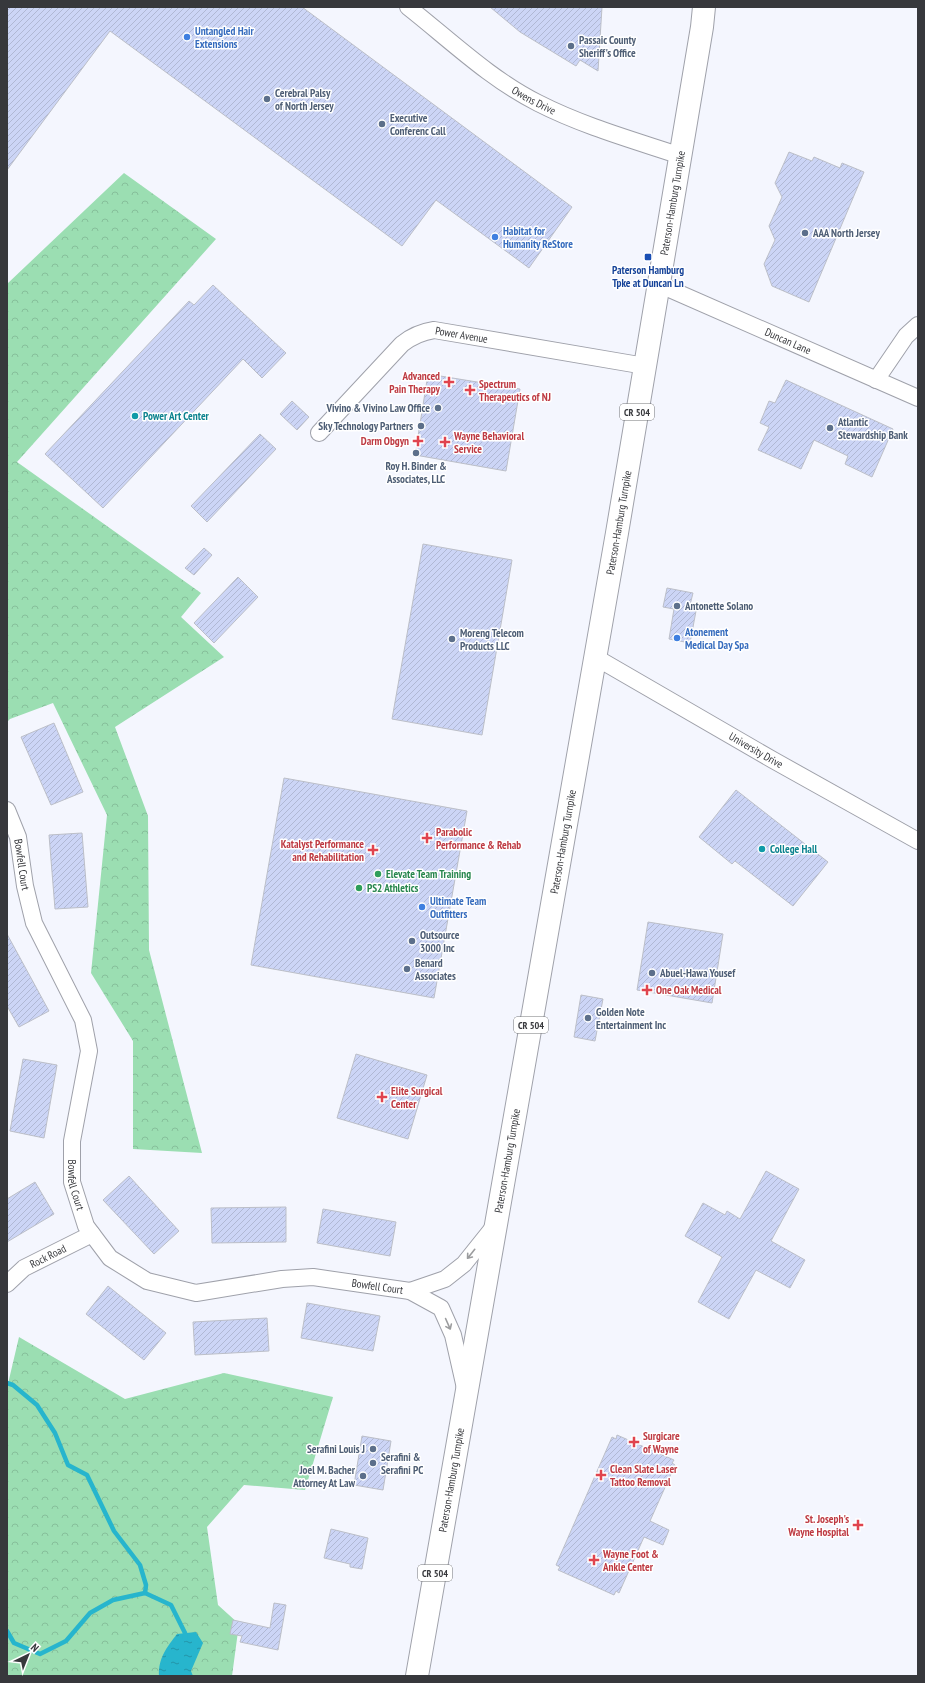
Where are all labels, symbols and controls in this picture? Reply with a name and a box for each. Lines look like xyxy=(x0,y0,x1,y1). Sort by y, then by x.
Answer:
place label: Untangled Hair Extensions xyxy=(195,24,255,51)
marker: Untangled Hair Extensions xyxy=(182,32,192,42)
place label: Passaic County Sheriff's Office xyxy=(579,33,636,60)
marker: Passaic County Sheriff's Office xyxy=(566,41,576,51)
street label: Owens Drive xyxy=(509,83,558,118)
place label: Cerebral Palsy of North Jersey xyxy=(275,86,334,113)
marker: Cerebral Palsy of North Jersey xyxy=(262,94,272,104)
place label: Executive Conferenc Call xyxy=(390,111,446,138)
marker: Executive Conferenc Call xyxy=(377,119,387,129)
street label: Paterson-Hamburg Turnpike xyxy=(657,149,688,256)
place label: Habitat for Humanity ReStore xyxy=(503,224,573,251)
place label: AAA North Jersey xyxy=(812,226,880,240)
marker: AAA North Jersey xyxy=(800,228,810,238)
marker: Habitat for Humanity ReStore xyxy=(490,232,500,242)
marker: Paterson Hamburg Tpke at Duncan Ln xyxy=(643,252,653,262)
place label: Paterson Hamburg Tpke at Duncan Ln xyxy=(612,263,684,290)
street label: Power Avenue xyxy=(434,323,489,346)
street label: Duncan Lane xyxy=(763,325,814,357)
place label: Advanced Pain Therapy xyxy=(389,369,441,396)
marker: Advanced Pain Therapy xyxy=(443,376,455,388)
place label: Spectrum Therapeutics of NJ xyxy=(479,377,551,404)
marker: Spectrum Therapeutics of NJ xyxy=(464,384,476,396)
place label: Vivino & Vivino Law Office xyxy=(326,401,430,415)
marker: Vivino & Vivino Law Office xyxy=(433,403,443,413)
road number: CR 504 xyxy=(620,404,654,420)
place label: Power Art Center xyxy=(143,409,210,423)
marker: Power Art Center xyxy=(130,411,140,421)
place label: Atlantic Stewardship Bank xyxy=(837,415,908,442)
place label: Sky Technology Partners xyxy=(318,419,413,433)
marker: Sky Technology Partners xyxy=(416,421,426,431)
marker: Atlantic Stewardship Bank xyxy=(825,423,835,433)
place label: Wayne Behavioral Service xyxy=(453,429,524,456)
place label: Darm Obgyn xyxy=(361,434,409,448)
marker: Darm Obgyn xyxy=(412,435,424,447)
marker: Wayne Behavioral Service xyxy=(439,436,451,448)
marker: Roy H. Binder & Associates, LLC xyxy=(411,448,421,458)
place label: Roy H. Binder & Associates, LLC xyxy=(385,459,447,486)
street label: Paterson-Hamburg Turnpike xyxy=(603,469,634,576)
place label: Antonette Solano xyxy=(684,599,753,613)
marker: Antonette Solano xyxy=(672,601,682,611)
place label: Atonement Medical Day Spa xyxy=(684,625,749,652)
place label: Moreng Telecom Products LLC xyxy=(460,626,524,653)
marker: Atonement Medical Day Spa xyxy=(672,633,682,643)
marker: Moreng Telecom Products LLC xyxy=(447,634,457,644)
street label: University Drive xyxy=(726,729,786,771)
street label: Paterson-Hamburg Turnpike xyxy=(547,788,579,895)
place label: Parabolic Performance & Rehab xyxy=(436,825,521,852)
marker: Parabolic Performance & Rehab xyxy=(421,832,433,844)
place label: Katalyst Performance and Rehabilitation xyxy=(281,837,364,864)
street label: Bowfell Court xyxy=(11,838,33,892)
place label: College Hall xyxy=(770,842,818,856)
marker: Katalyst Performance and Rehabilitation xyxy=(367,844,379,856)
marker: College Hall xyxy=(757,844,767,854)
place label: Elevate Team Training xyxy=(386,867,471,881)
marker: Elevate Team Training xyxy=(373,869,383,879)
place label: PS2 Athletics xyxy=(367,881,419,895)
marker: PS2 Athletics xyxy=(354,883,364,893)
place label: Ultimate Team Outfitters xyxy=(430,894,486,921)
marker: Ultimate Team Outfitters xyxy=(417,902,427,912)
place label: Outsource 3000 Inc xyxy=(420,928,460,955)
marker: Outsource 3000 Inc xyxy=(407,936,417,946)
place label: Benard Associates xyxy=(414,956,456,983)
marker: Benard Associates xyxy=(402,964,412,974)
place label: Abuel-Hawa Yousef xyxy=(659,966,736,980)
marker: Abuel-Hawa Yousef xyxy=(647,968,657,978)
place label: One Oak Medical xyxy=(656,983,722,997)
marker: One Oak Medical xyxy=(641,984,653,996)
place label: Golden Note Entertainment Inc xyxy=(596,1005,666,1032)
marker: Golden Note Entertainment Inc xyxy=(583,1013,593,1023)
road number: CR 504 xyxy=(514,1017,548,1033)
place label: Elite Surgical Center xyxy=(391,1084,443,1111)
marker: Elite Surgical Center xyxy=(376,1091,388,1103)
street label: Paterson-Hamburg Turnpike xyxy=(491,1107,523,1214)
street label: Bowfell Court xyxy=(65,1160,88,1212)
street label: Rock Road xyxy=(27,1241,68,1271)
one-way arrow xyxy=(467,1249,476,1260)
street label: Bowfell Court xyxy=(351,1276,404,1297)
one-way arrow xyxy=(445,1318,452,1330)
street label: Paterson-Hamburg Turnpike xyxy=(435,1426,467,1533)
place label: Surgicare of Wayne xyxy=(643,1429,680,1456)
marker: Surgicare of Wayne xyxy=(628,1436,640,1448)
place label: Serafini Louis J xyxy=(307,1442,365,1456)
marker: Serafini Louis J xyxy=(368,1444,378,1454)
place label: Serafini & Serafini PC xyxy=(381,1450,423,1477)
marker: Serafini & Serafini PC xyxy=(368,1458,378,1468)
place label: Clean Slate Laser Tattoo Removal xyxy=(610,1462,678,1489)
place label: Joel M. Bacher Attorney At Law xyxy=(292,1463,356,1490)
marker: Clean Slate Laser Tattoo Removal xyxy=(595,1469,607,1481)
marker: Joel M. Bacher Attorney At Law xyxy=(358,1471,368,1481)
place label: St. Joseph's Wayne Hospital xyxy=(787,1512,849,1539)
marker: St. Joseph's Wayne Hospital xyxy=(852,1519,864,1531)
place label: Wayne Foot & Ankle Center xyxy=(602,1547,659,1574)
marker: Wayne Foot & Ankle Center xyxy=(588,1554,600,1566)
road number: CR 504 xyxy=(418,1565,452,1581)
north arrow xyxy=(8,1635,48,1675)
text: N xyxy=(28,1641,42,1655)

